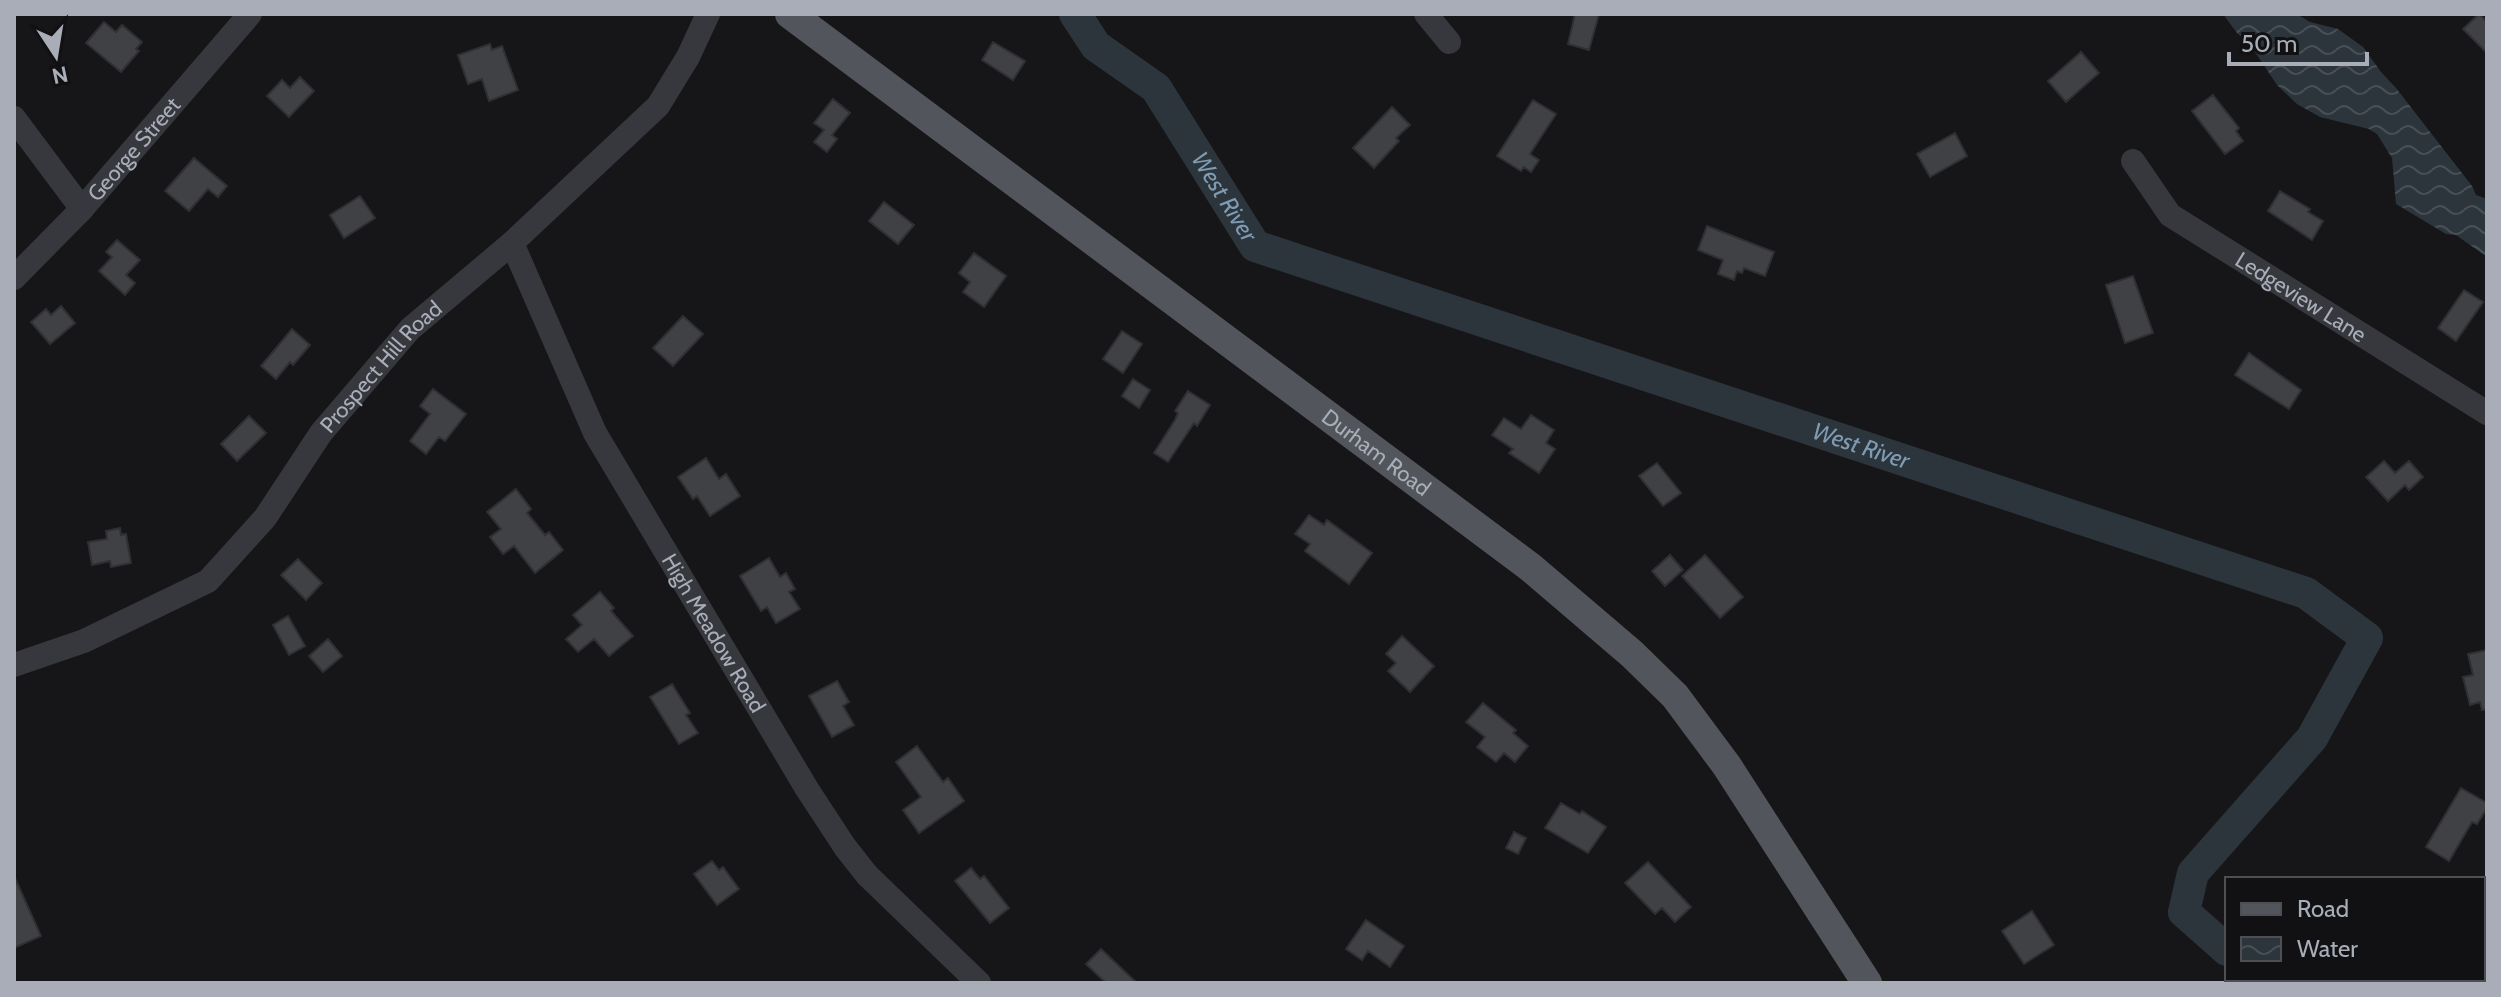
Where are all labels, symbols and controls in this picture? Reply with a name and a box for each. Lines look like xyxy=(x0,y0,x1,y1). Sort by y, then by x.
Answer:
north arrow xyxy=(16,16,96,96)
scale bar xyxy=(2229,16,2367,66)
text: 50 m xyxy=(2241,29,2297,58)
text: N xyxy=(50,60,70,90)
street label: George Street xyxy=(82,91,187,207)
water label: West River xyxy=(1186,146,1264,248)
street label: Ledgeview Lane xyxy=(2230,246,2371,348)
street label: Prospect Hill Road xyxy=(314,295,448,438)
street label: Durham Road xyxy=(1316,403,1436,502)
water label: West River xyxy=(1809,416,1915,476)
street label: High Meadow Road xyxy=(656,549,771,717)
legend xyxy=(2225,877,2485,981)
text: Road xyxy=(2297,894,2349,923)
text: Water xyxy=(2297,934,2358,963)

